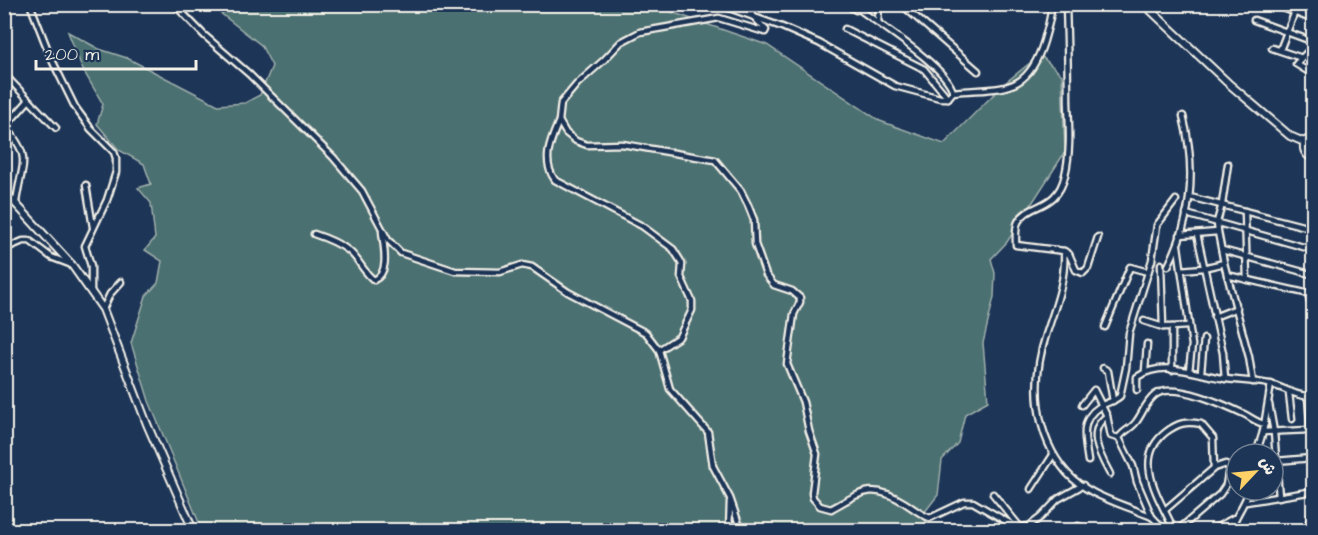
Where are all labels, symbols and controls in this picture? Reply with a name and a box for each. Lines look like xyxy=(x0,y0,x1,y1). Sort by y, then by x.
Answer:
scale bar xyxy=(36,33,196,71)
text: 200 m xyxy=(45,42,99,67)
north arrow xyxy=(1225,442,1285,502)
text: ش xyxy=(1254,453,1281,479)

